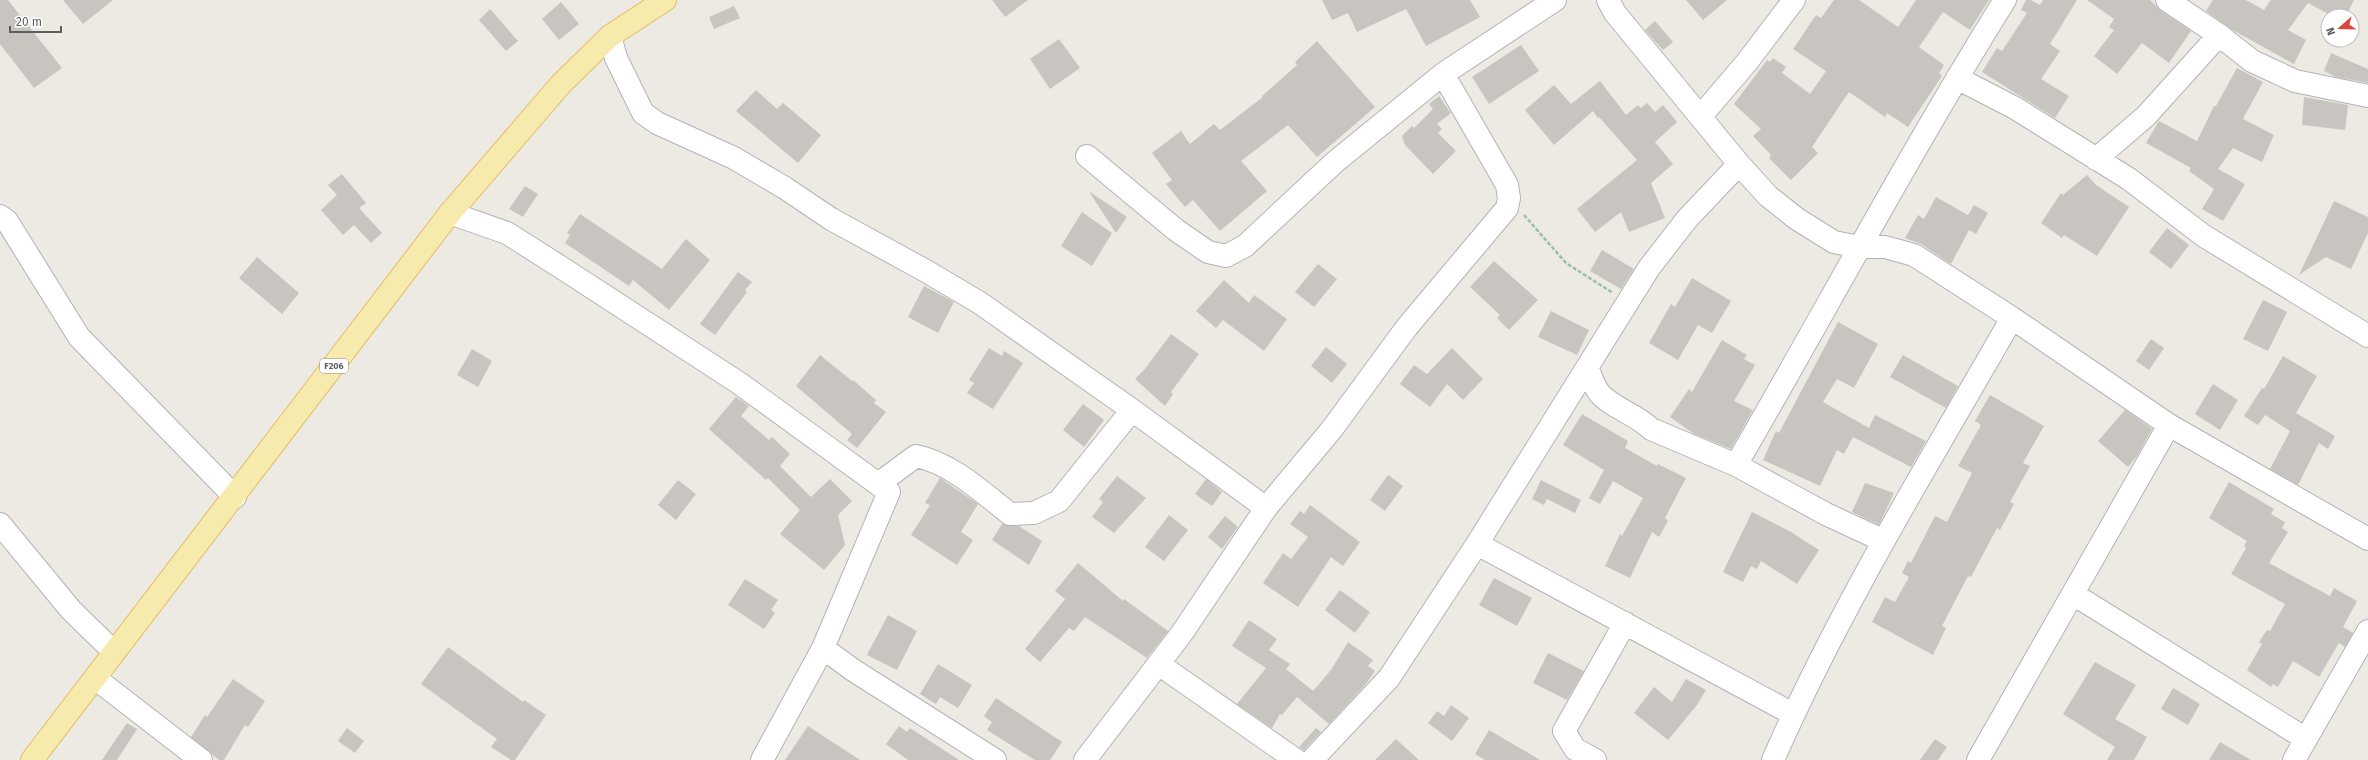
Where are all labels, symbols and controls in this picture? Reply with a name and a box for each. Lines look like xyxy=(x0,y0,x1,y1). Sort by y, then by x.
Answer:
scale bar xyxy=(10,8,61,34)
north arrow xyxy=(2320,8,2360,48)
text: 20 m xyxy=(16,15,42,29)
text: N xyxy=(2324,26,2338,37)
road number: F206 xyxy=(320,359,348,373)

